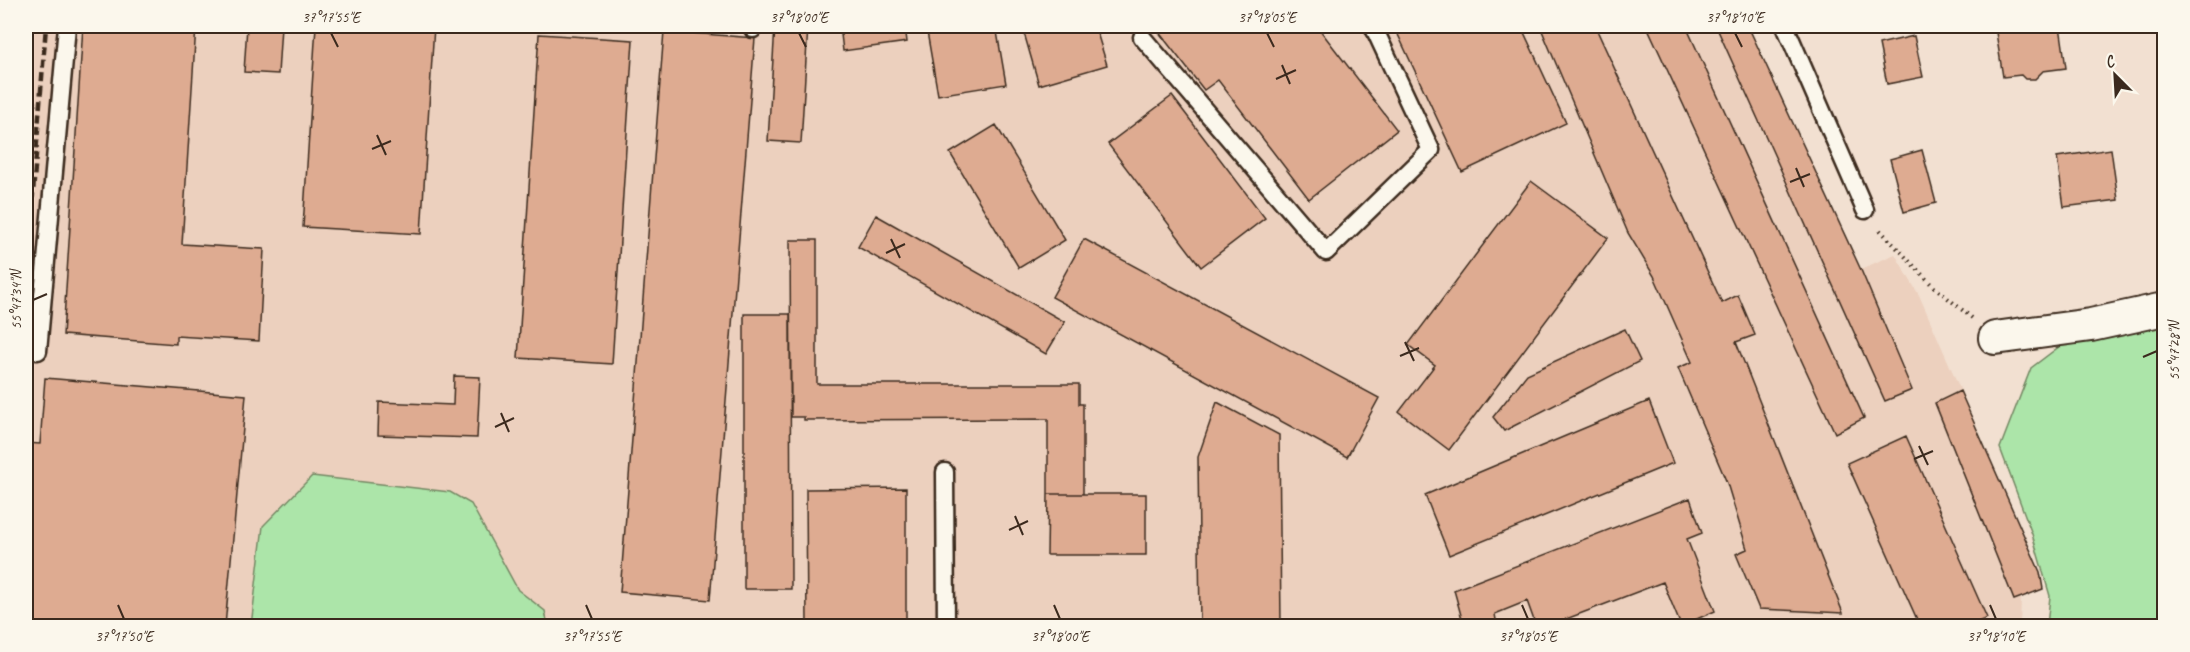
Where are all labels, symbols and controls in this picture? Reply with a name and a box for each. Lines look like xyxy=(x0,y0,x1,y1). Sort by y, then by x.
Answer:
text: 37°17'55"E xyxy=(302,8,362,27)
text: 37°18'00"E xyxy=(770,8,830,27)
text: 37°18'05"E xyxy=(1238,8,1298,27)
text: 37°18'10"E xyxy=(1706,8,1766,27)
north arrow xyxy=(2085,45,2145,105)
text: С xyxy=(2102,51,2119,73)
text: 55°47'34"N xyxy=(7,267,26,330)
text: 55°47'28"N xyxy=(2165,318,2184,381)
text: 37°17'50"E xyxy=(95,627,155,646)
text: 37°17'55"E xyxy=(563,627,623,646)
text: 37°18'00"E xyxy=(1031,627,1091,646)
text: 37°18'05"E xyxy=(1499,627,1559,646)
text: 37°18'10"E xyxy=(1967,627,2027,646)

